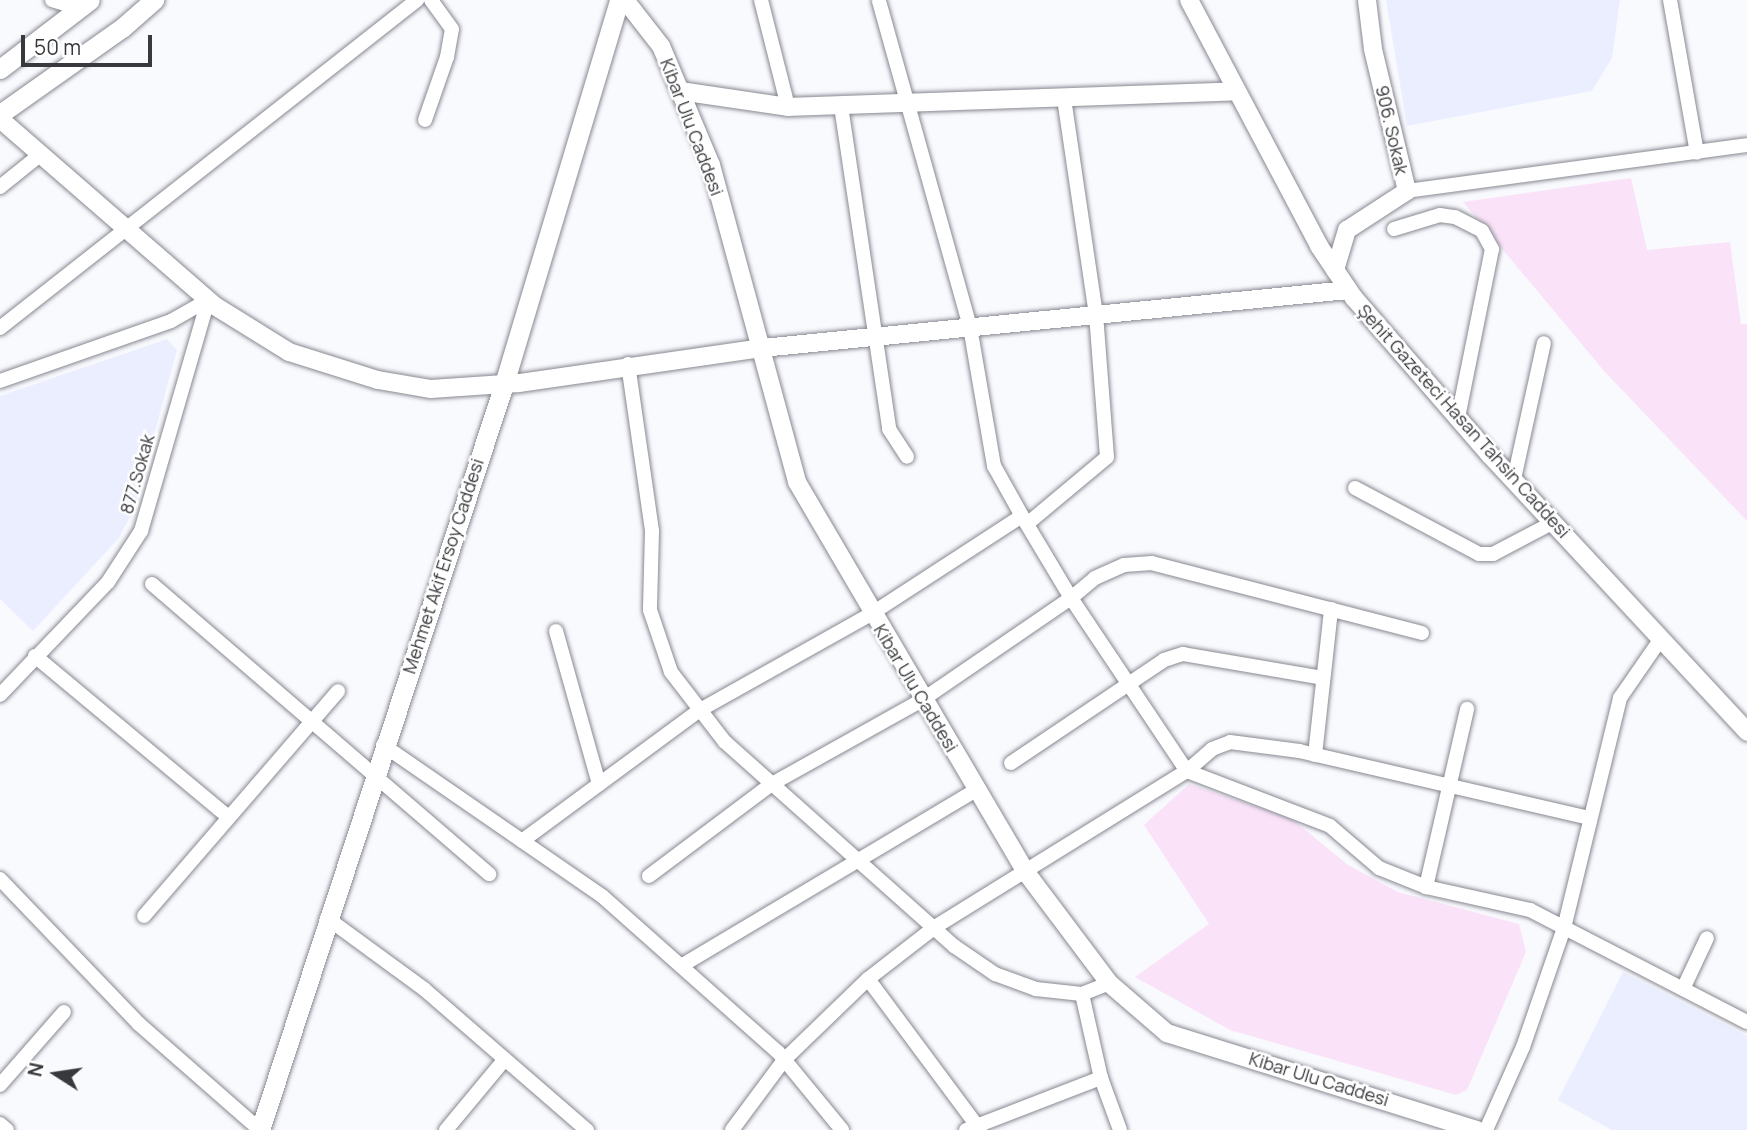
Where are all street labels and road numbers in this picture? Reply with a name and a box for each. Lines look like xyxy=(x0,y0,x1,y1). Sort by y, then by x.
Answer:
street label: Kibar Ulu Caddesi xyxy=(656,55,728,199)
street label: 906. Sokak xyxy=(1371,83,1413,177)
street label: Şehit Gazeteci Hasan Tahsin Caddesi xyxy=(1353,300,1575,542)
street label: 877.Sokak xyxy=(115,432,159,516)
street label: Mehmet Akif Ersoy Caddesi xyxy=(398,456,488,676)
street label: Kibar Ulu Caddesi xyxy=(869,620,963,756)
street label: Kibar Ulu Caddesi xyxy=(1246,1047,1392,1111)

